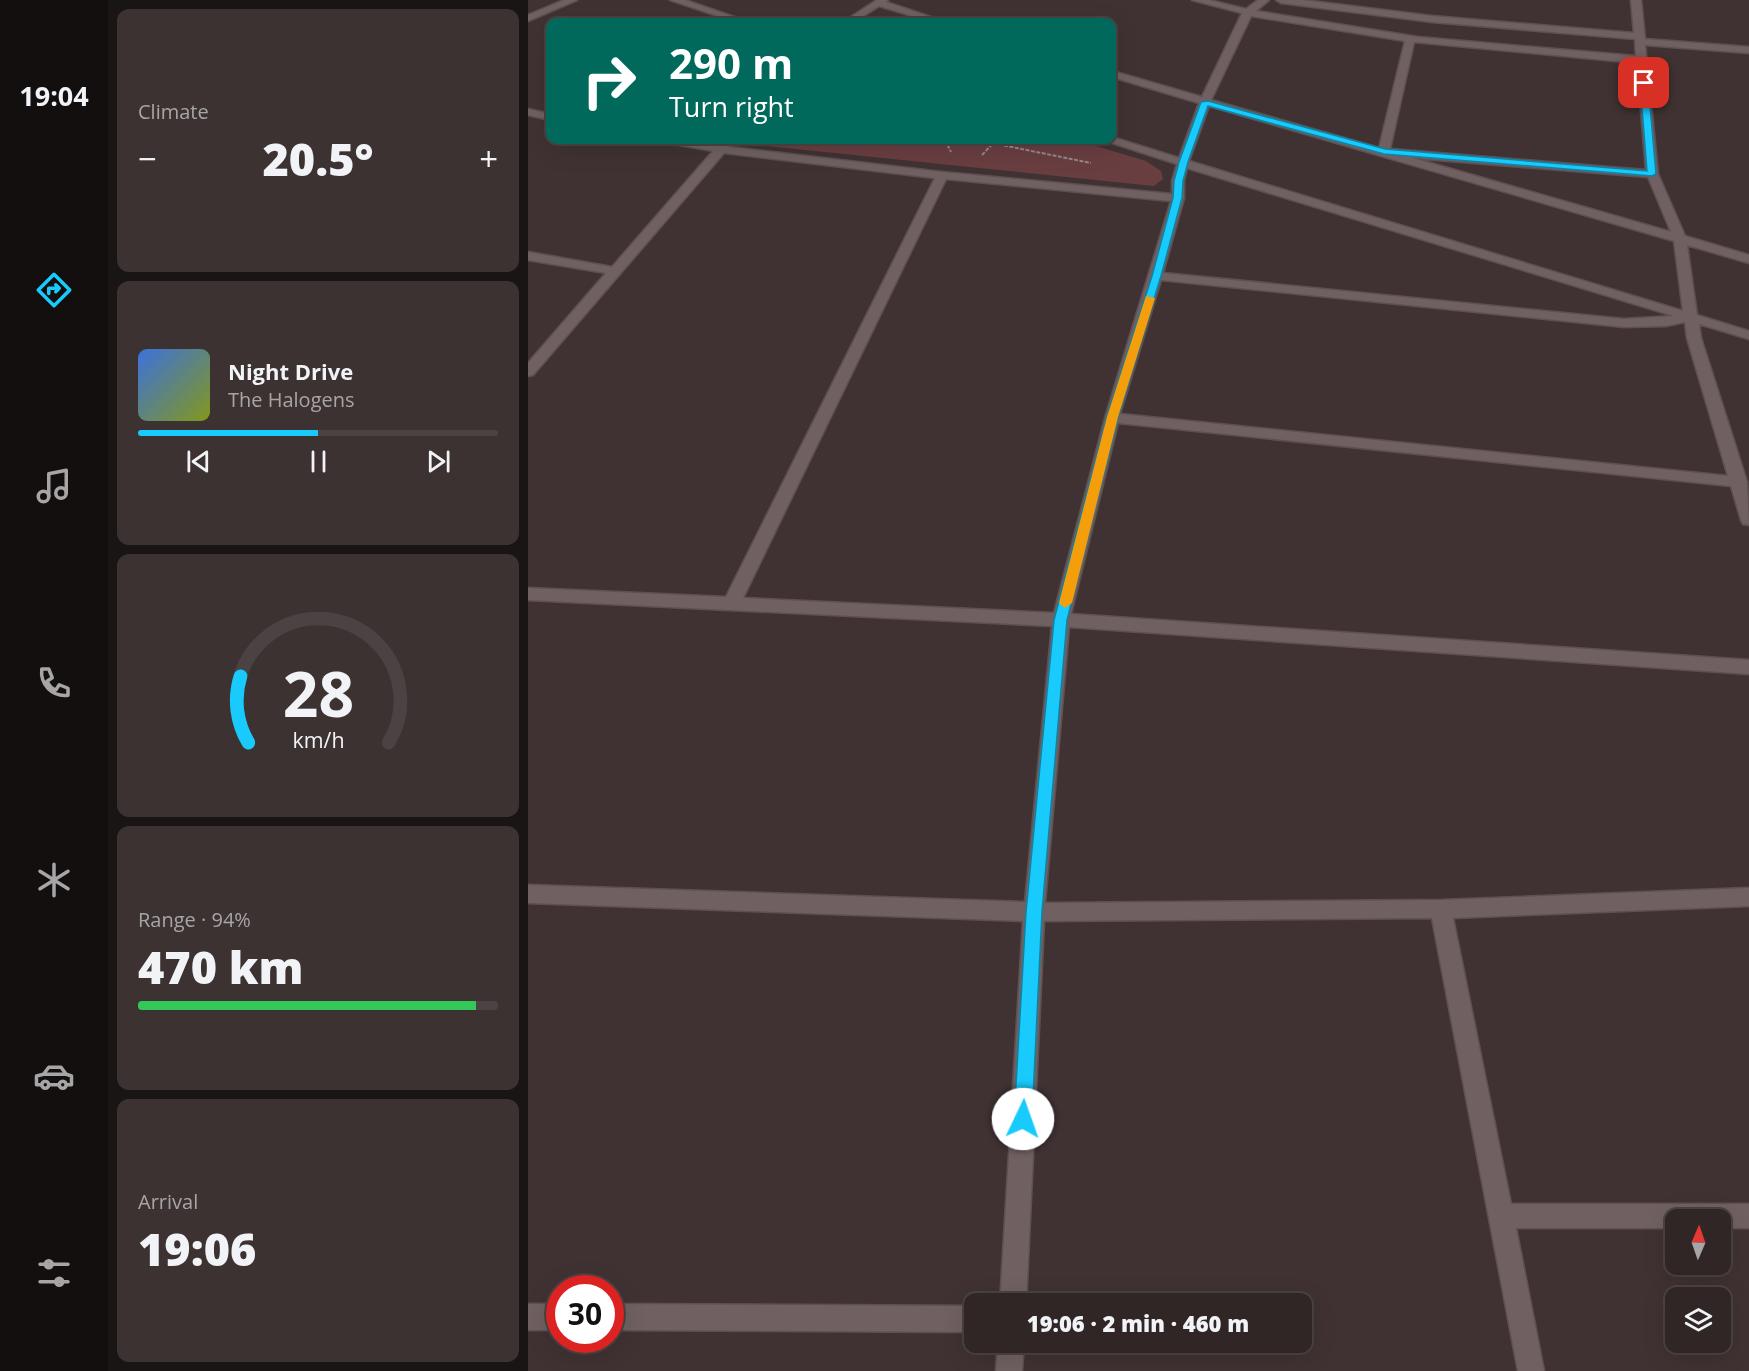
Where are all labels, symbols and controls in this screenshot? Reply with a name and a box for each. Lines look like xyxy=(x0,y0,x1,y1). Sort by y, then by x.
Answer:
text: 290 m xyxy=(669,34,793,91)
icon: right xyxy=(570,42,648,120)
pin xyxy=(1618,57,1669,108)
icon: arrive xyxy=(1627,66,1660,99)
text: 19:04 xyxy=(19,77,89,114)
text: Turn right xyxy=(669,88,794,125)
text: Climate xyxy=(138,98,209,125)
text: 20.5° xyxy=(262,128,374,189)
text: − xyxy=(138,136,157,181)
text: + xyxy=(479,136,498,181)
icon: directions xyxy=(33,269,75,311)
text: Night Drive xyxy=(228,356,353,386)
text: The Halogens xyxy=(228,386,355,413)
icon: previous xyxy=(182,445,215,478)
icon: pause xyxy=(302,445,335,478)
icon: next xyxy=(422,445,455,478)
icon: music xyxy=(33,465,75,507)
text: 28 xyxy=(282,650,354,735)
icon: phone xyxy=(33,662,75,704)
text: km/h xyxy=(292,725,344,754)
icon: climate xyxy=(33,859,75,901)
text: Range · 94% xyxy=(138,906,251,933)
text: 470 km xyxy=(138,936,303,997)
icon: car xyxy=(33,1055,75,1097)
position arrow xyxy=(991,1087,1055,1151)
text: Arrival xyxy=(138,1188,198,1215)
north arrow xyxy=(1665,1209,1731,1275)
map controls xyxy=(1665,1209,1731,1353)
text: 19:06 xyxy=(138,1218,256,1279)
icon: filters xyxy=(33,1252,75,1294)
speed limit sign: 30 xyxy=(546,1275,624,1353)
button: layers xyxy=(1665,1287,1731,1353)
text: 19:06 · 2 min · 460 m xyxy=(1027,1308,1249,1338)

